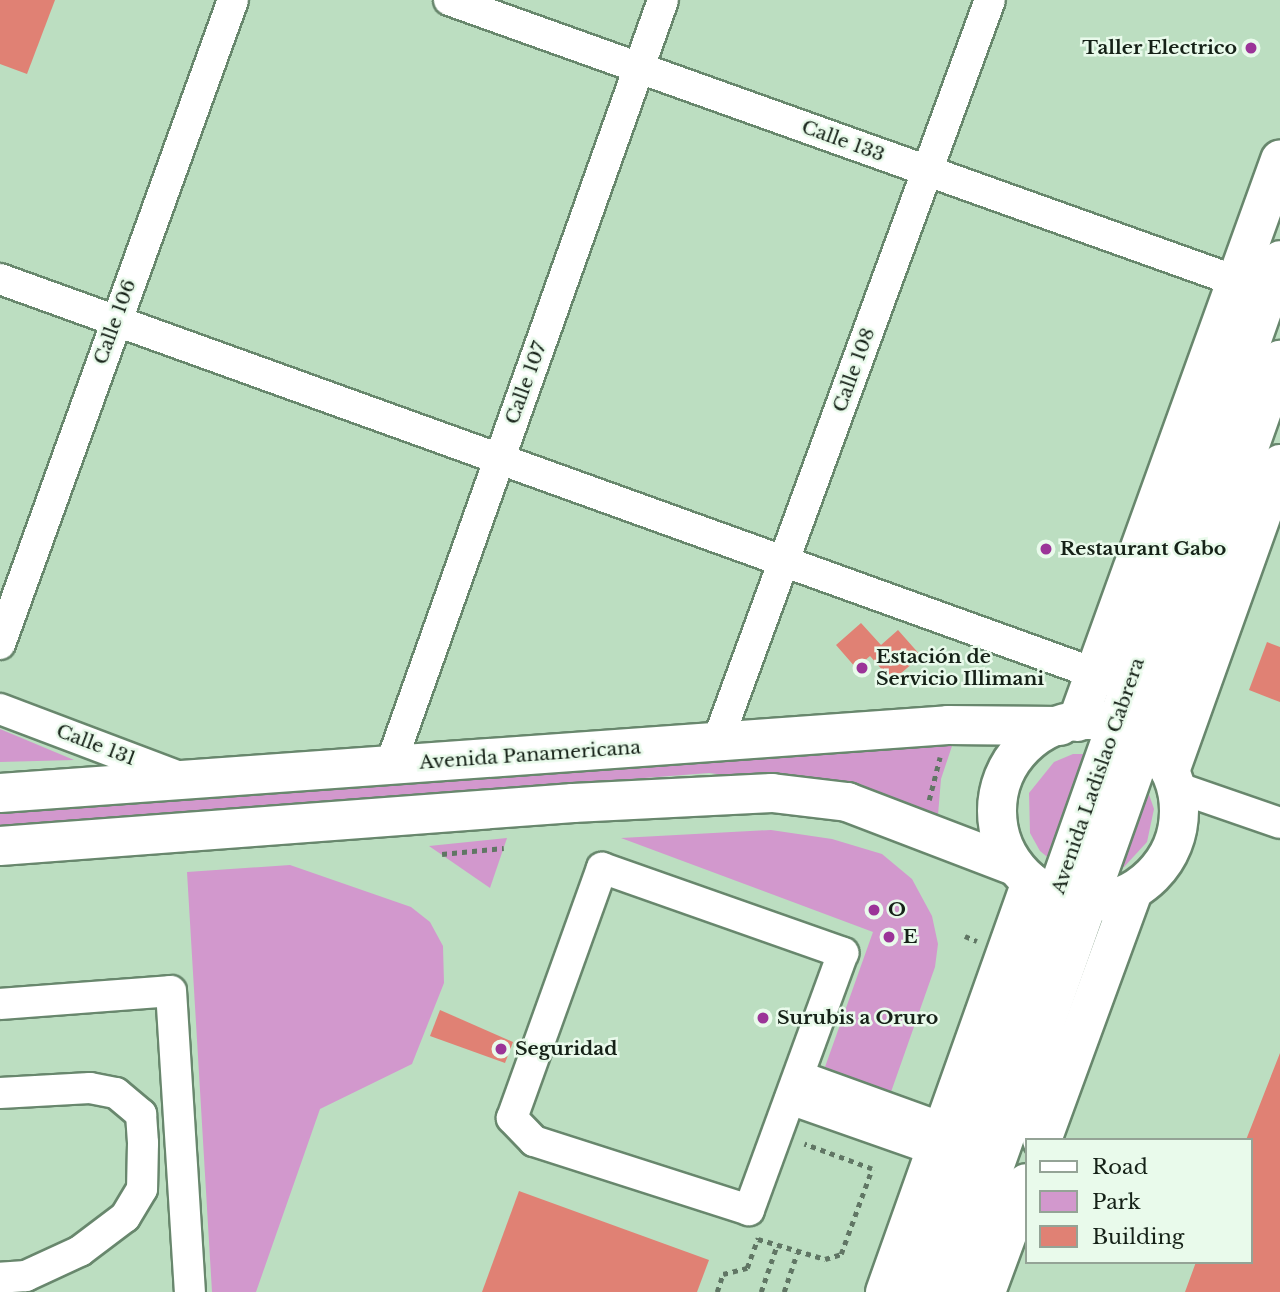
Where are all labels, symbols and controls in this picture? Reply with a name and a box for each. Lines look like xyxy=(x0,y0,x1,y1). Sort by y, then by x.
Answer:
place label: Taller Electrico xyxy=(1082,37,1237,59)
marker: Taller Electrico xyxy=(1243,40,1259,56)
street label: Calle 133 xyxy=(799,116,887,166)
street label: Calle 106 xyxy=(89,276,141,368)
street label: Calle 108 xyxy=(828,325,880,415)
street label: Calle 107 xyxy=(501,339,551,427)
place label: Restaurant Gabo xyxy=(1060,538,1226,560)
marker: Restaurant Gabo xyxy=(1038,541,1054,557)
place label: Estación de Servicio Illimani xyxy=(876,646,1044,690)
street label: Avenida Ladislao Cabrera xyxy=(1047,655,1149,897)
marker: Estación de Servicio Illimani xyxy=(854,660,870,676)
street label: Calle 131 xyxy=(53,719,139,771)
street label: Avenida Panamericana xyxy=(418,736,642,774)
place label: O xyxy=(888,899,906,921)
marker: O xyxy=(866,902,882,918)
place label: E xyxy=(903,926,918,948)
marker: E xyxy=(881,929,897,945)
place label: Surubis a Oruro xyxy=(777,1007,938,1029)
marker: Surubis a Oruro xyxy=(755,1010,771,1026)
place label: Seguridad xyxy=(515,1038,617,1060)
marker: Seguridad xyxy=(493,1041,509,1057)
legend xyxy=(1024,1138,1252,1264)
text: Road xyxy=(1092,1154,1148,1180)
text: Park xyxy=(1092,1189,1141,1215)
text: Building xyxy=(1092,1224,1184,1250)

